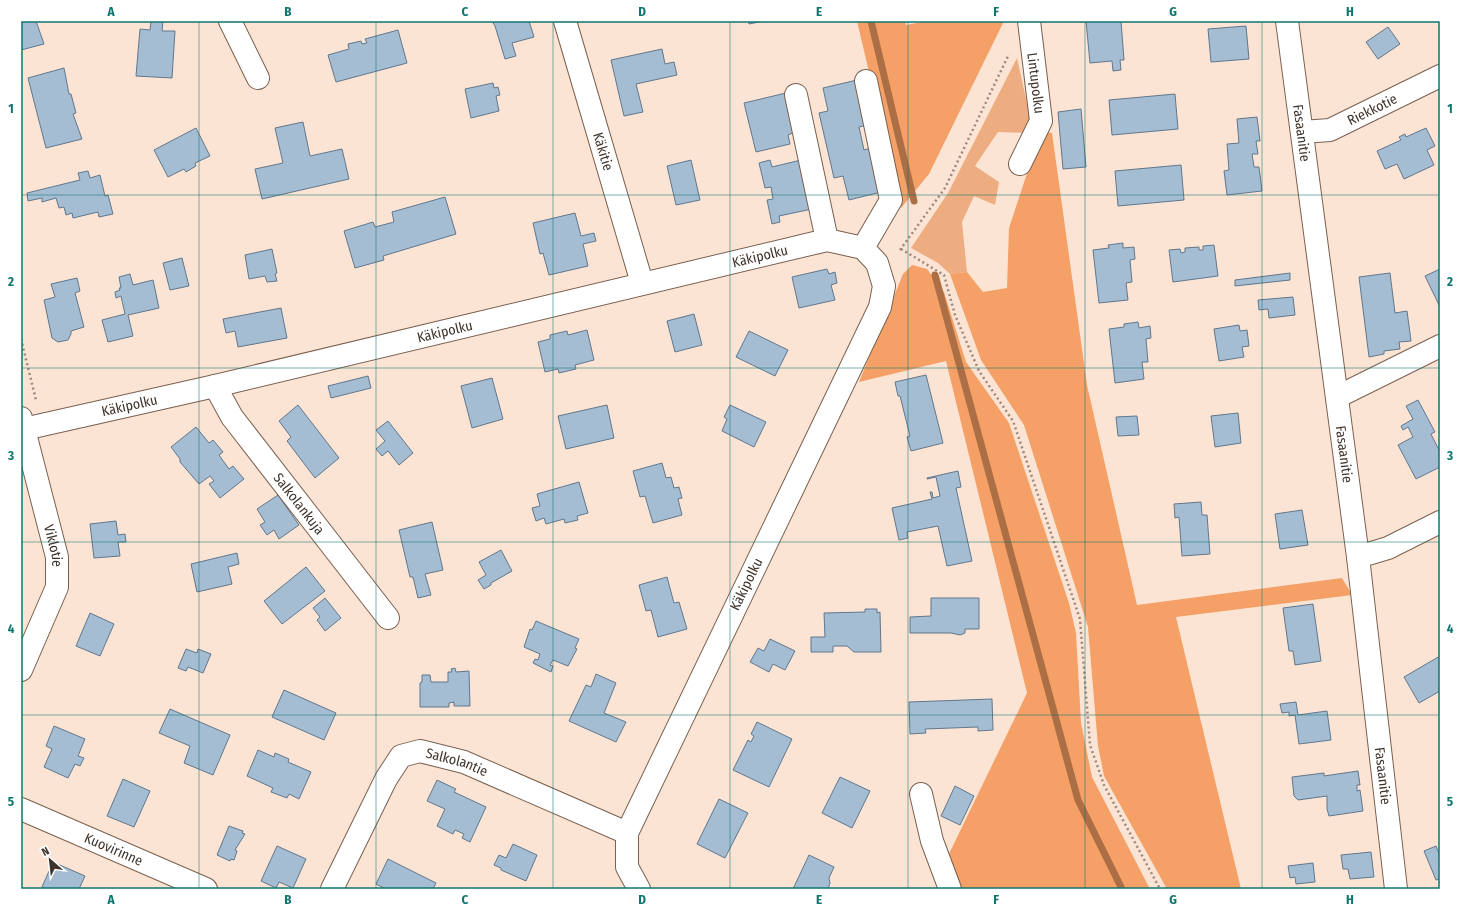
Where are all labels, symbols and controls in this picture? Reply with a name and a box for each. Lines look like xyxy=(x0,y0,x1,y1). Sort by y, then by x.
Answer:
text: A xyxy=(106,4,115,19)
text: B xyxy=(284,4,292,19)
text: C xyxy=(462,4,469,19)
text: D xyxy=(638,4,646,19)
text: E xyxy=(816,4,822,19)
text: F xyxy=(993,4,999,19)
text: G xyxy=(1169,4,1177,19)
text: H xyxy=(1346,4,1354,19)
street label: Lintupolku xyxy=(1023,52,1048,115)
street label: Riekkotie xyxy=(1345,90,1400,129)
text: 1 xyxy=(8,101,14,116)
text: 1 xyxy=(1447,101,1453,116)
street label: Fasaanitie xyxy=(1289,103,1314,163)
street label: Käkitie xyxy=(589,130,617,173)
street label: Käkipolku xyxy=(731,242,790,271)
text: 2 xyxy=(7,274,14,289)
text: 2 xyxy=(1446,274,1453,289)
street label: Käkipolku xyxy=(415,317,474,347)
street label: Käkipolku xyxy=(100,391,159,420)
street label: Fasaanitie xyxy=(1332,425,1356,484)
text: 3 xyxy=(7,448,14,463)
text: 3 xyxy=(1446,448,1453,463)
street label: Salkolankuja xyxy=(270,470,328,538)
street label: Viklotie xyxy=(40,523,65,567)
street label: Käkipolku xyxy=(726,555,766,613)
text: 4 xyxy=(8,621,15,636)
text: 4 xyxy=(1447,621,1454,636)
street label: Salkolantie xyxy=(424,745,490,780)
street label: Fasaanitie xyxy=(1371,746,1394,806)
text: 5 xyxy=(8,794,14,809)
text: 5 xyxy=(1447,794,1453,809)
street label: Kuovirinne xyxy=(82,829,145,870)
north arrow xyxy=(30,840,70,880)
text: N xyxy=(40,844,52,859)
text: A xyxy=(106,892,115,907)
text: B xyxy=(284,892,292,907)
text: C xyxy=(462,892,469,907)
text: D xyxy=(638,892,646,907)
text: E xyxy=(816,892,822,907)
text: F xyxy=(993,892,999,907)
text: G xyxy=(1169,892,1177,907)
text: H xyxy=(1346,892,1354,907)

